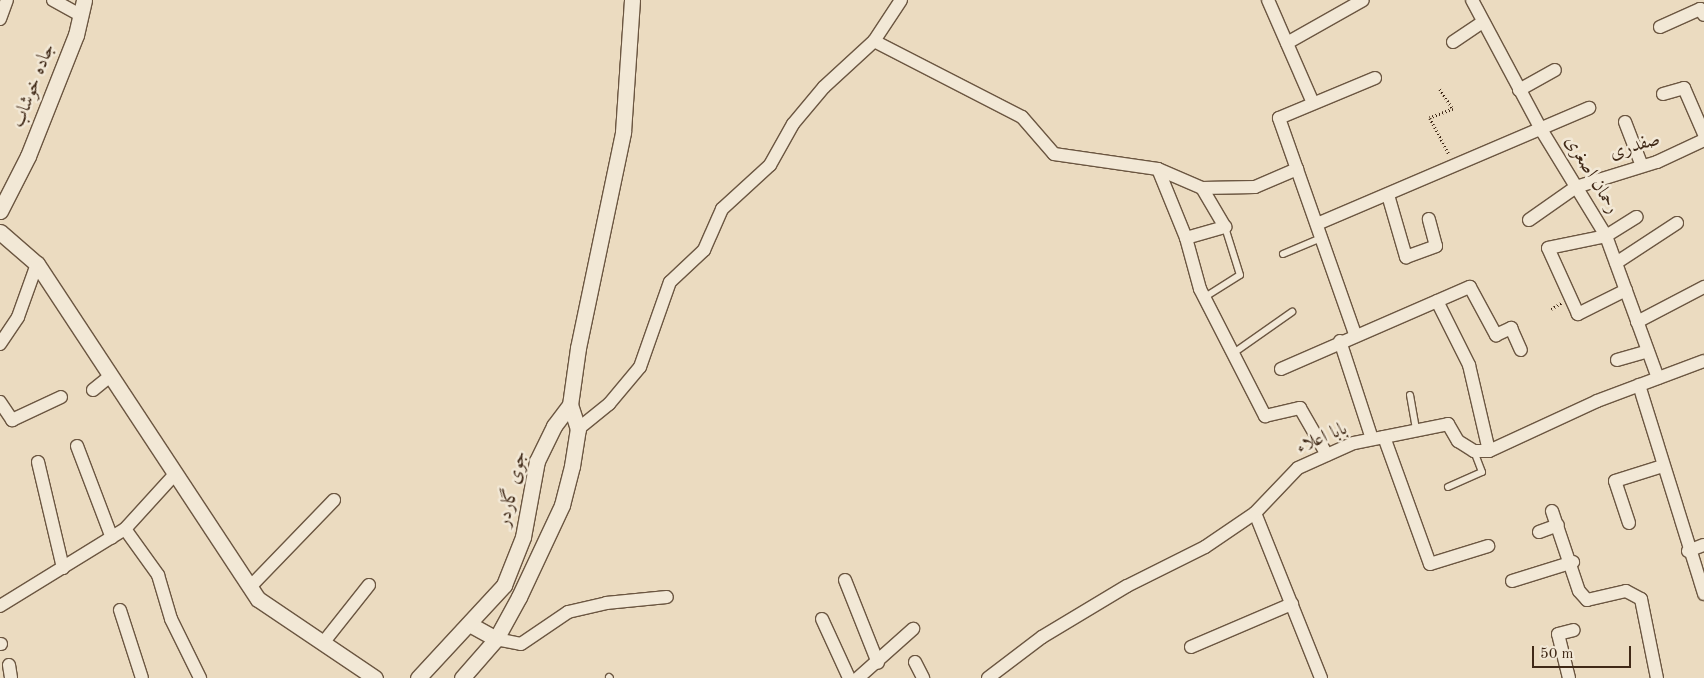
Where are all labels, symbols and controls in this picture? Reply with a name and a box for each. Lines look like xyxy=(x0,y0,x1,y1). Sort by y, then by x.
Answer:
street label: جاده خوشاب xyxy=(8,41,60,131)
street label: صفدری xyxy=(1607,129,1663,165)
street label: رحمان اصغری xyxy=(1559,132,1623,218)
street label: بابا اعلاء xyxy=(1293,418,1351,460)
street label: جوی گاردر xyxy=(493,449,533,529)
scale bar xyxy=(1534,636,1633,668)
text: 50 m xyxy=(1540,647,1574,662)

